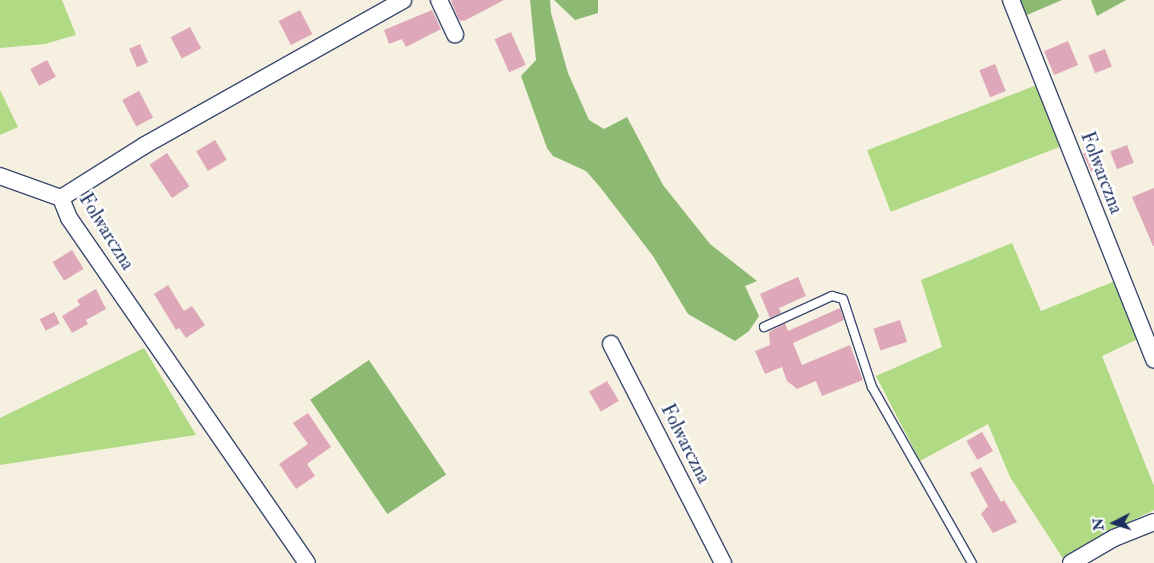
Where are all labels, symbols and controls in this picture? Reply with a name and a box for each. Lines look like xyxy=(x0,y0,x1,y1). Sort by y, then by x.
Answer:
street label: Folwarczna xyxy=(1075,129,1127,217)
street label: Folwarczna xyxy=(73,189,139,275)
street label: Folwarczna xyxy=(655,400,715,488)
north arrow xyxy=(1089,498,1139,548)
text: N xyxy=(1090,517,1108,531)

